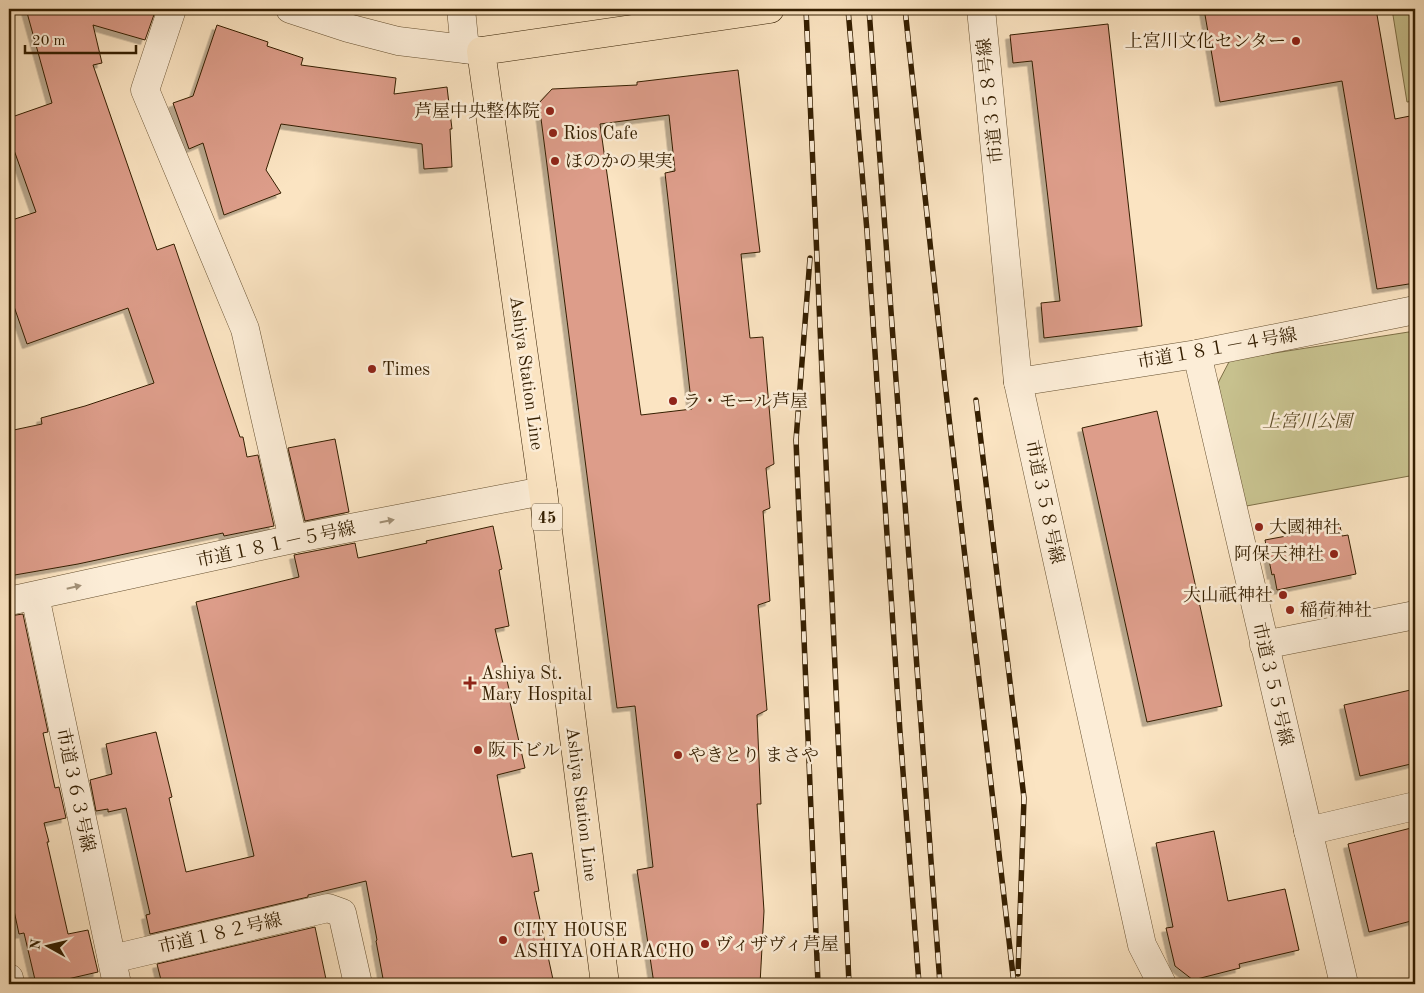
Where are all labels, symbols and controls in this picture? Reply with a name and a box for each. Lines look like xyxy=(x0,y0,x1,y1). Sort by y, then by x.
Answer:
scale bar xyxy=(25,22,136,54)
place label: 上宮川文化センター xyxy=(1125,31,1286,51)
text: 20 m xyxy=(32,34,66,49)
marker: 上宮川文化センター xyxy=(1290,35,1302,47)
street label: 市道３５８号線 xyxy=(973,37,1007,165)
place label: 芦屋中央整体院 xyxy=(414,101,540,121)
marker: 芦屋中央整体院 xyxy=(544,105,556,117)
place label: Rios Cafe xyxy=(563,125,638,143)
marker: Rios Cafe xyxy=(547,127,559,139)
place label: ほのかの果実 xyxy=(565,151,673,171)
marker: ほのかの果実 xyxy=(549,155,561,167)
street label: Ashiya Station Line xyxy=(506,295,546,451)
street label: 市道１８１－４号線 xyxy=(1135,324,1299,372)
place label: Times xyxy=(382,361,430,379)
marker: Times xyxy=(366,363,378,375)
place label: ラ・モール芦屋 xyxy=(683,391,808,411)
marker: ラ・モール芦屋 xyxy=(667,395,679,407)
park label: 上宮川公園 xyxy=(1262,411,1355,431)
street label: 市道３５８号線 xyxy=(1022,438,1068,566)
road number: 45 xyxy=(532,504,562,530)
street label: 市道１８１－５号線 xyxy=(195,517,357,571)
one-way arrow xyxy=(379,517,395,525)
place label: 大國神社 xyxy=(1269,517,1341,537)
marker: 大國神社 xyxy=(1253,521,1265,533)
place label: 阿保天神社 xyxy=(1234,544,1324,564)
marker: 阿保天神社 xyxy=(1328,548,1340,560)
one-way arrow xyxy=(66,583,82,591)
place label: 大山祇神社 xyxy=(1183,585,1273,605)
marker: 大山祇神社 xyxy=(1277,589,1289,601)
place label: 稲荷神社 xyxy=(1300,600,1372,620)
marker: 稲荷神社 xyxy=(1284,604,1296,616)
street label: 市道３５５号線 xyxy=(1249,620,1297,748)
place label: Ashiya St. Mary Hospital xyxy=(481,665,592,704)
marker: Ashiya St. Mary Hospital xyxy=(463,676,477,690)
street label: 市道３６３号線 xyxy=(53,726,99,854)
street label: Ashiya Station Line xyxy=(563,726,599,882)
place label: 阪下ビル xyxy=(488,741,560,760)
marker: 阪下ビル xyxy=(472,744,484,756)
place label: やきとり まさや xyxy=(688,746,819,765)
marker: やきとり まさや xyxy=(672,749,684,761)
street label: 市道１８２号線 xyxy=(156,909,284,957)
north arrow xyxy=(22,920,72,970)
place label: CITY HOUSE ASHIYA OHARACHO xyxy=(513,922,694,961)
marker: CITY HOUSE ASHIYA OHARACHO xyxy=(497,934,509,946)
place label: ヴィザヴィ芦屋 xyxy=(715,934,839,954)
text: N xyxy=(28,938,44,951)
marker: ヴィザヴィ芦屋 xyxy=(699,938,711,950)

